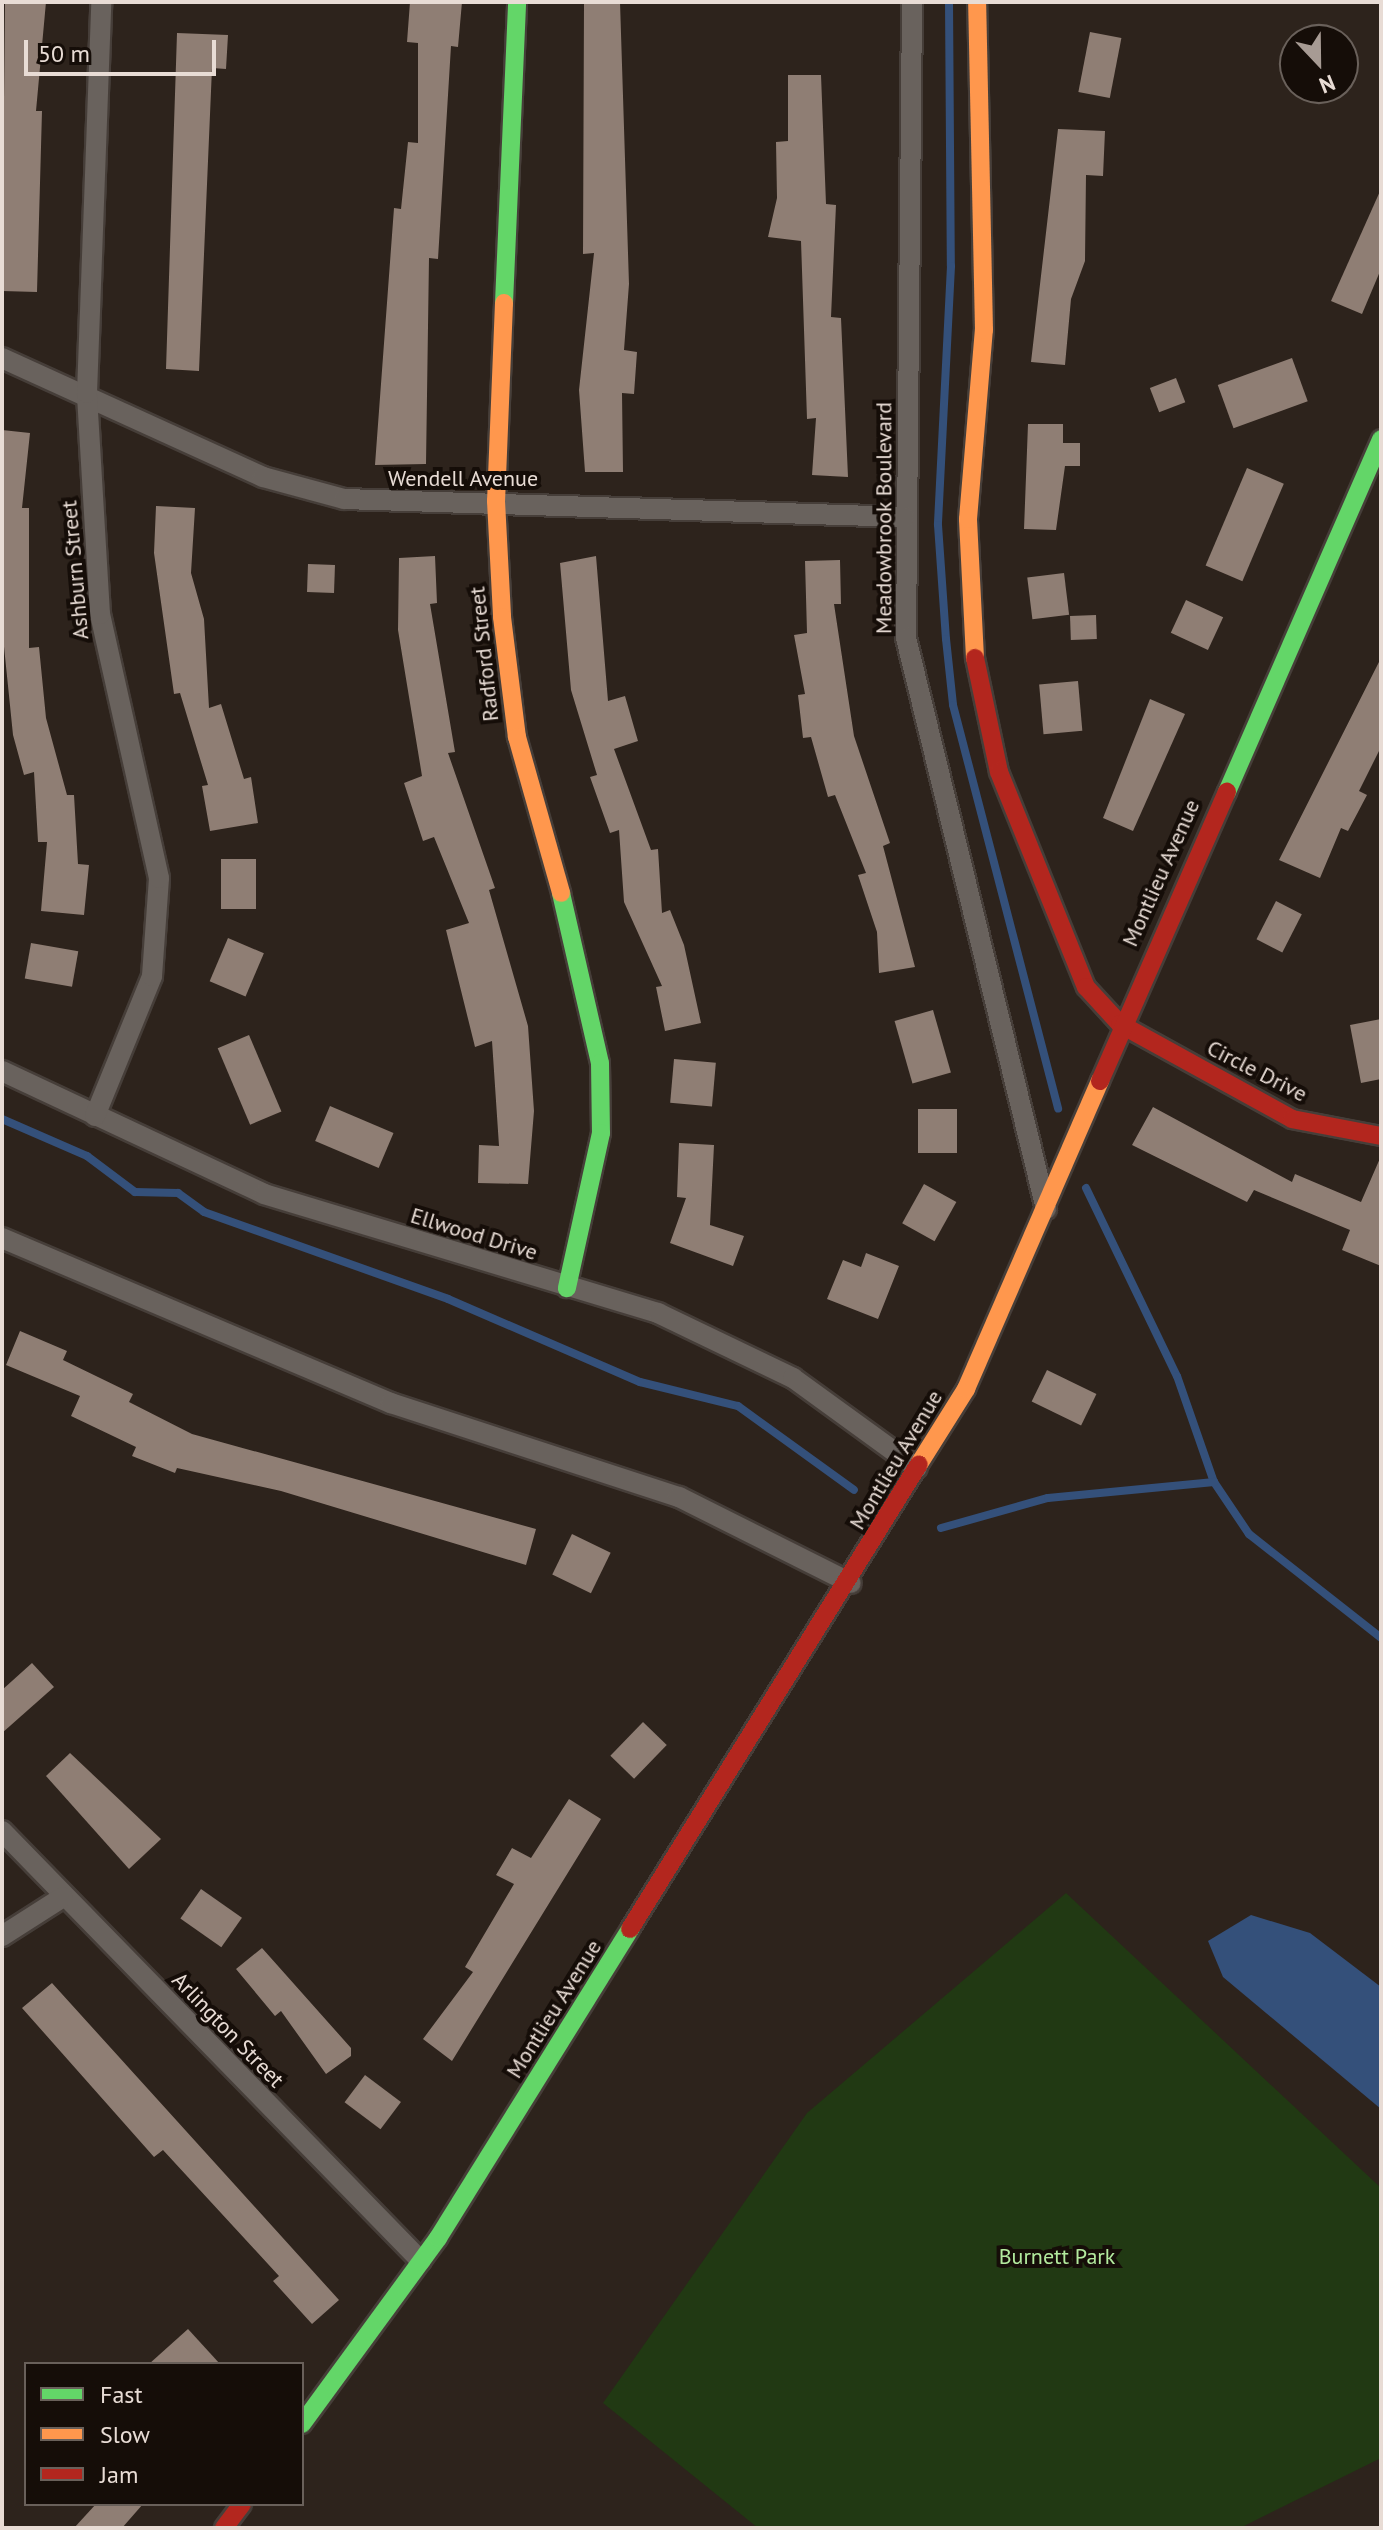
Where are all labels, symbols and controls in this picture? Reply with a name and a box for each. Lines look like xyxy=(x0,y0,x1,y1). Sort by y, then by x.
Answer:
scale bar xyxy=(28,24,220,74)
north arrow xyxy=(1279,24,1359,104)
text: 50 m xyxy=(38,38,90,69)
text: N xyxy=(1315,69,1339,100)
street label: Meadowbrook Boulevard xyxy=(871,402,897,634)
street label: Wendell Avenue xyxy=(388,466,538,492)
street label: Ashburn Street xyxy=(56,499,94,641)
street label: Radford Street xyxy=(464,585,504,723)
street label: Montlieu Avenue xyxy=(1117,795,1205,951)
street label: Circle Drive xyxy=(1203,1035,1311,1107)
street label: Ellwood Drive xyxy=(407,1202,541,1266)
street label: Montlieu Avenue xyxy=(844,1385,948,1535)
street label: Montlieu Avenue xyxy=(501,1935,607,2083)
street label: Arlington Street xyxy=(167,1967,289,2093)
park label: Burnett Park xyxy=(999,2244,1115,2270)
legend xyxy=(24,2362,304,2506)
text: Fast xyxy=(100,2379,143,2410)
text: Slow xyxy=(100,2419,150,2450)
text: Jam xyxy=(100,2459,138,2490)

